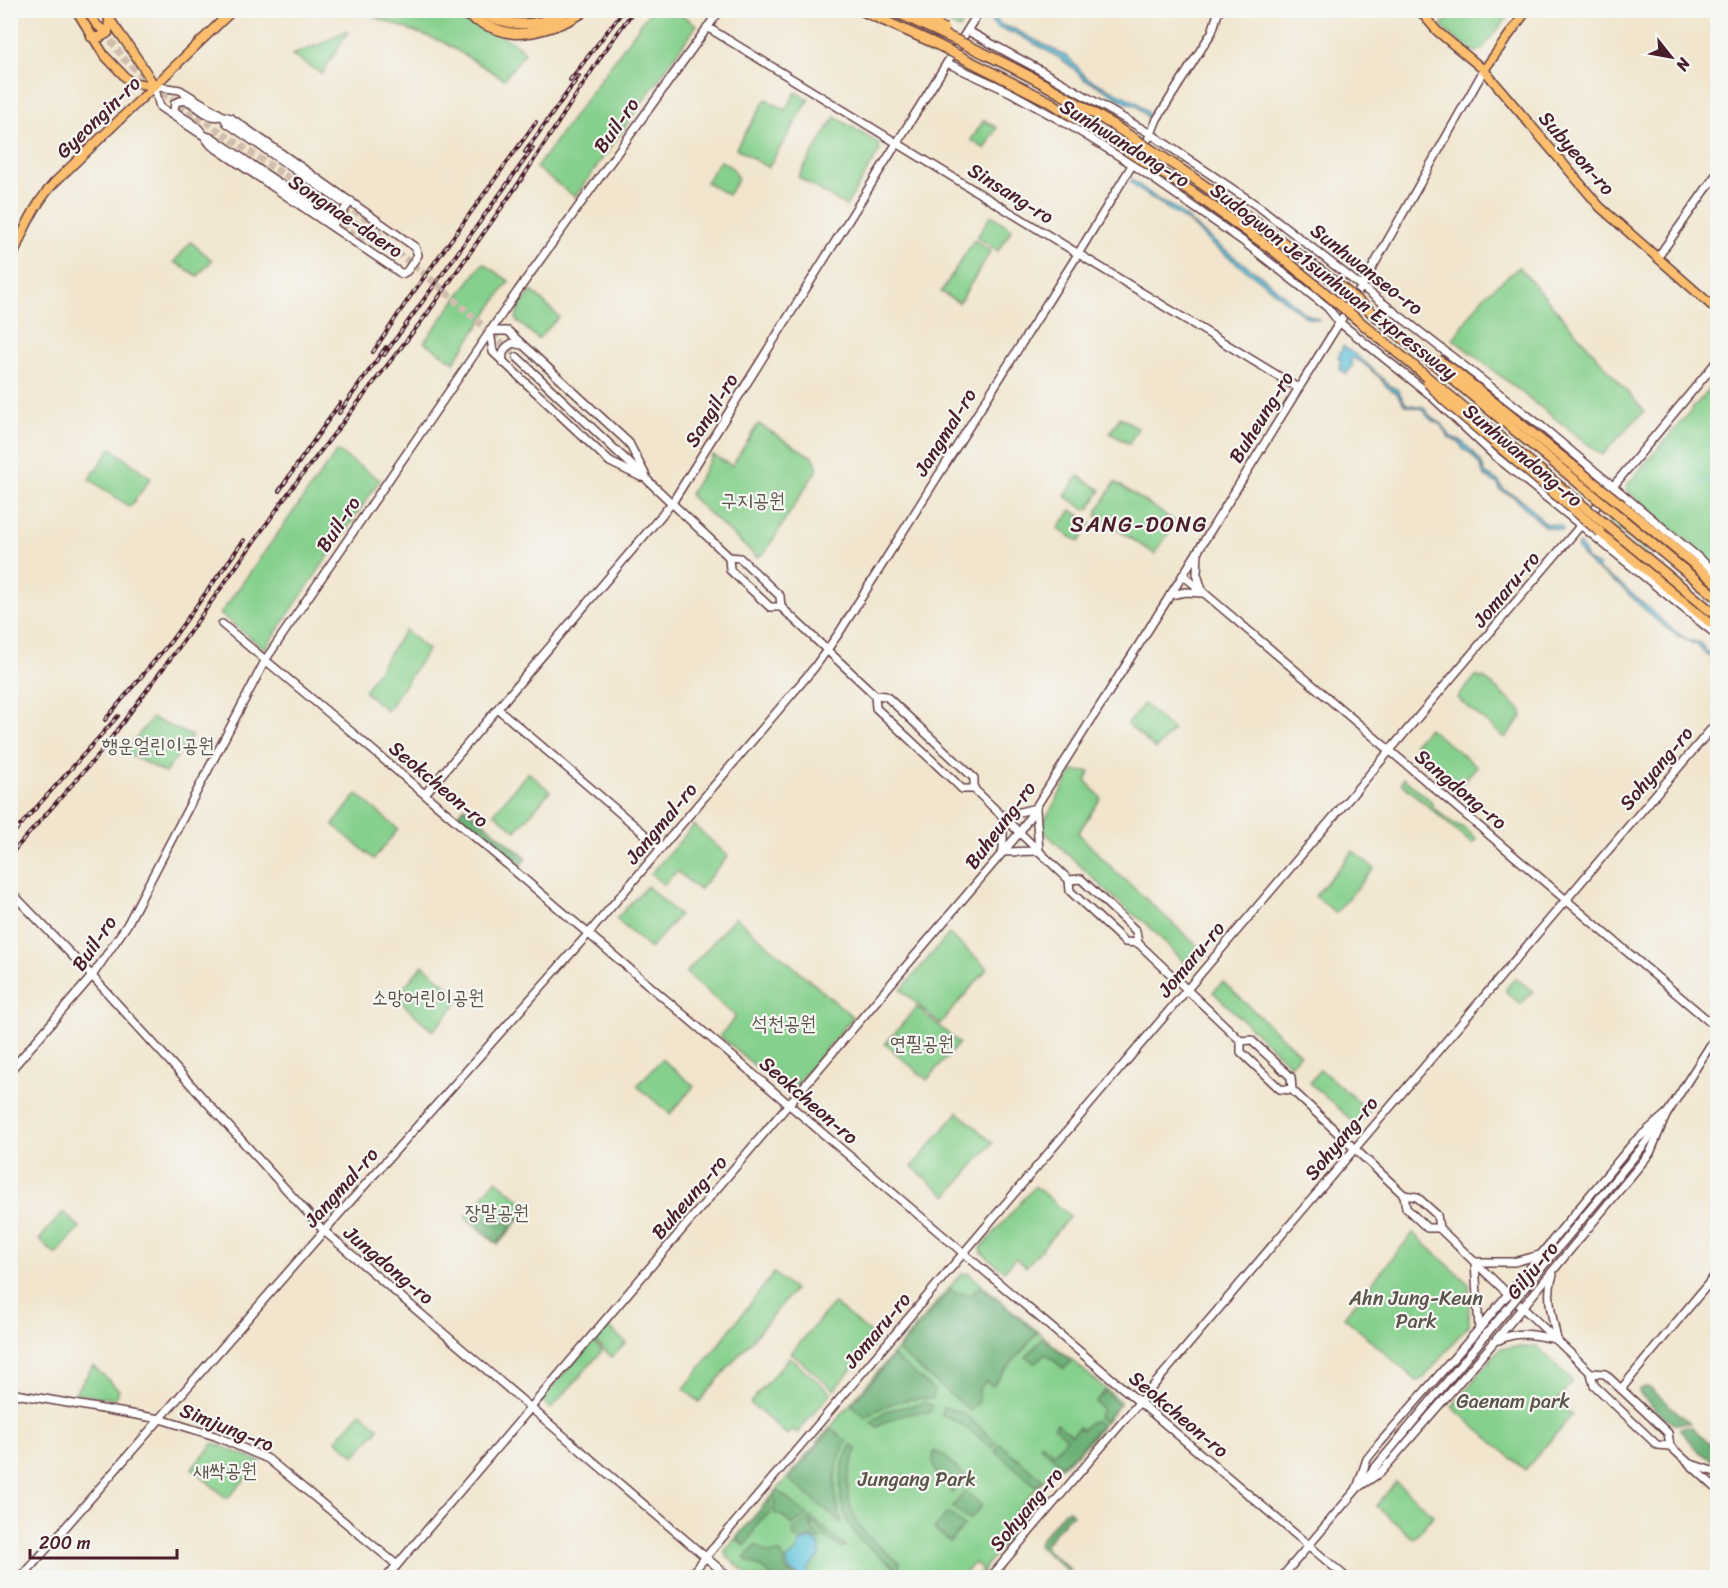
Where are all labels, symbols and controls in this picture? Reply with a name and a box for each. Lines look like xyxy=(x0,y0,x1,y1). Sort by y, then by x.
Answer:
north arrow xyxy=(1641,27,1701,87)
text: N xyxy=(1668,51,1699,77)
street label: Gyeongin-ro xyxy=(47,67,149,167)
street label: Sunhwandong-ro xyxy=(1053,89,1197,198)
street label: Buil-ro xyxy=(584,90,649,161)
street label: Subyeon-ro xyxy=(1530,103,1624,204)
street label: Sinsang-ro xyxy=(961,153,1061,234)
street label: Songnae-daero xyxy=(281,165,410,268)
street label: Sudogwon Je1sunhwan Expressway xyxy=(1202,173,1466,390)
street label: Sunhwanseo-ro xyxy=(1302,214,1431,325)
street label: Buheung-ro xyxy=(1219,364,1304,470)
street label: Sangil-ro xyxy=(675,366,748,454)
street label: Jangmal-ro xyxy=(904,381,986,484)
street label: Sunhwandong-ro xyxy=(1455,394,1591,516)
park label: 구지공원 xyxy=(721,483,785,518)
street label: Buil-ro xyxy=(307,489,370,560)
district label: SANG-DONG xyxy=(1070,505,1208,544)
street label: Jomaru-ro xyxy=(1463,543,1549,636)
street label: Sohyang-ro xyxy=(1610,718,1703,819)
park label: 행운얼린이공원 xyxy=(102,728,214,763)
street label: Seokcheon-ro xyxy=(381,732,497,837)
street label: Sangdong-ro xyxy=(1406,740,1515,839)
street label: Jangmal-ro xyxy=(616,774,707,873)
street label: Buheung-ro xyxy=(955,774,1045,877)
street label: Buil-ro xyxy=(62,908,127,979)
street label: Jomaru-ro xyxy=(1148,913,1234,1006)
park label: 소망어린이공원 xyxy=(372,980,484,1015)
park label: 석천공원 xyxy=(752,1006,816,1041)
park label: 연필공원 xyxy=(890,1026,954,1061)
street label: Seokcheon-ro xyxy=(751,1047,866,1154)
street label: Sohyang-ro xyxy=(1295,1088,1388,1189)
street label: Jangmal-ro xyxy=(295,1139,387,1236)
street label: Buheung-ro xyxy=(642,1147,736,1248)
park label: 장말공원 xyxy=(465,1195,529,1230)
street label: Jungdong-ro xyxy=(335,1216,442,1314)
street label: Gilju-ro xyxy=(1497,1233,1568,1308)
park label: Ahn Jung-Keun Park xyxy=(1348,1281,1483,1339)
street label: Jomaru-ro xyxy=(834,1284,920,1377)
street label: Seokcheon-ro xyxy=(1121,1362,1237,1467)
park label: Gaenam park xyxy=(1456,1384,1570,1419)
street label: Simjung-ro xyxy=(174,1393,279,1462)
park label: 새싹공원 xyxy=(193,1453,257,1488)
street label: Sohyang-ro xyxy=(980,1459,1073,1560)
park label: Jungang Park xyxy=(857,1462,976,1497)
scale bar xyxy=(30,1522,177,1560)
text: 200 m xyxy=(39,1527,91,1559)

